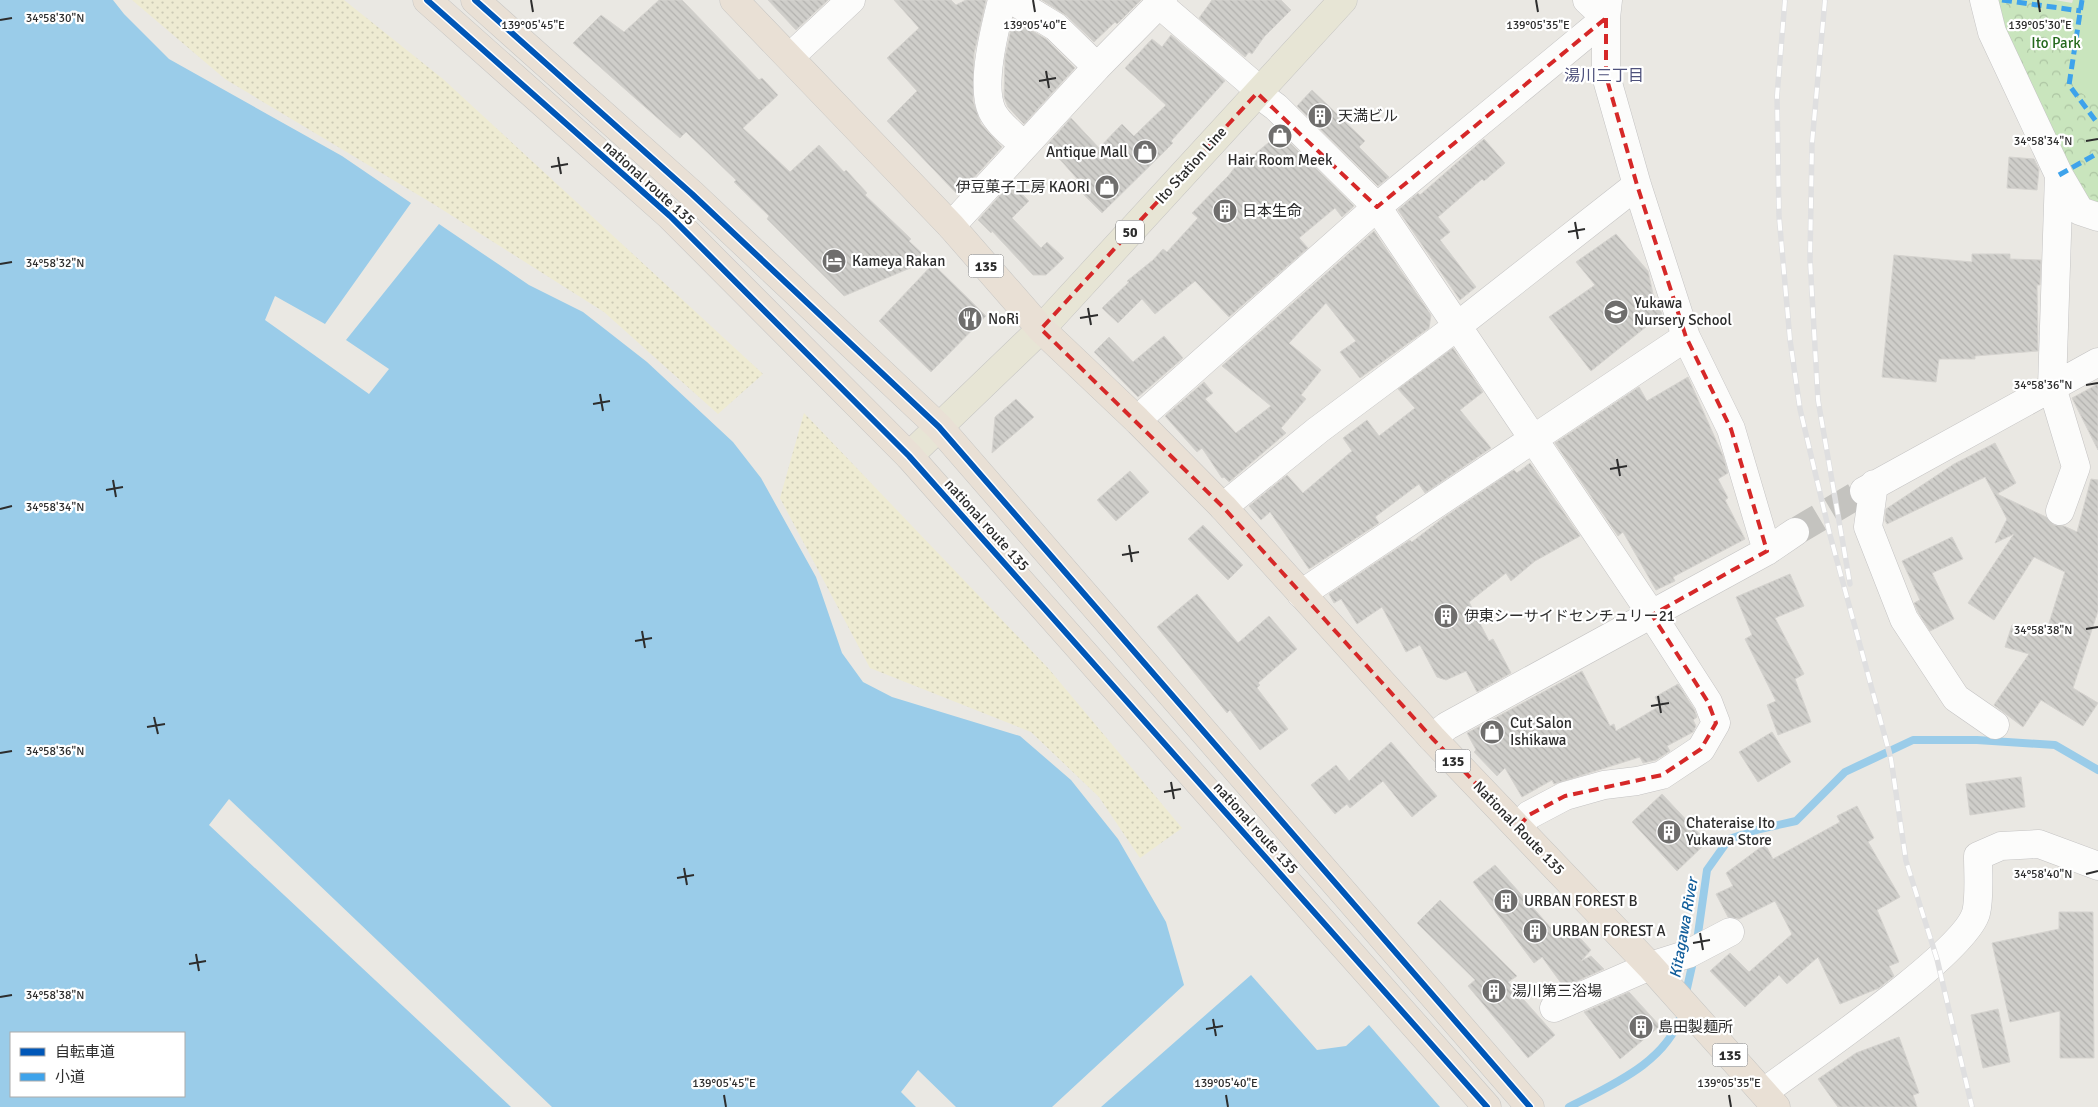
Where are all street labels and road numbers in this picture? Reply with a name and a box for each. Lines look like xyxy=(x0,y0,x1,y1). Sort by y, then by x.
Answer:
street label: Ito Station Line xyxy=(1152,123,1230,207)
street label: national route 135 xyxy=(599,137,699,229)
road number: 50 xyxy=(1116,220,1144,243)
road number: 135 xyxy=(968,255,1004,278)
street label: national route 135 xyxy=(941,475,1033,575)
road number: 135 xyxy=(1436,749,1470,772)
street label: National Route 135 xyxy=(1470,777,1568,879)
street label: national route 135 xyxy=(1210,778,1302,878)
road number: 135 xyxy=(1712,1044,1748,1066)

